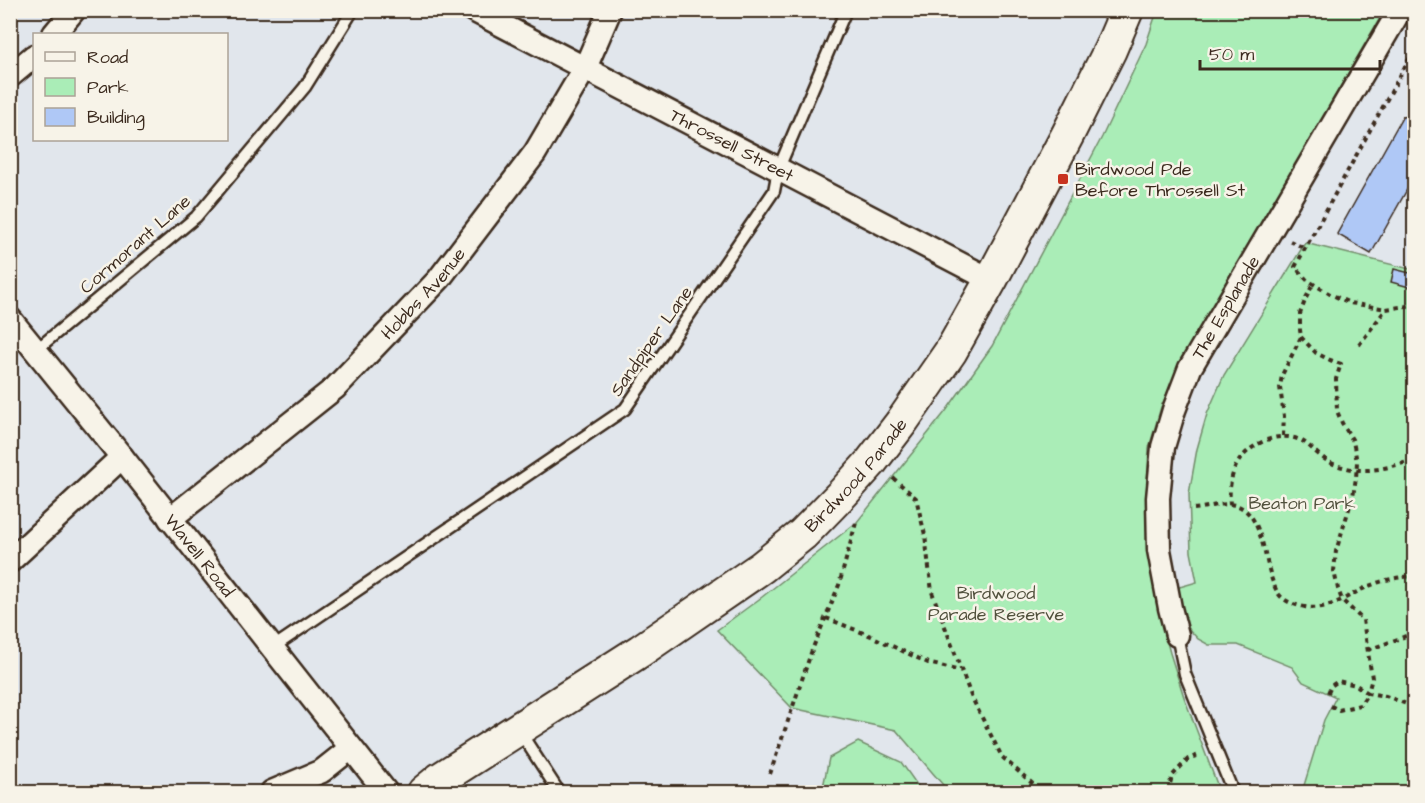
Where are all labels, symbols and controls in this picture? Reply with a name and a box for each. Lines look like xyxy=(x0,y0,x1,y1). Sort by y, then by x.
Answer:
legend xyxy=(33,33,228,141)
scale bar xyxy=(1200,33,1380,71)
text: 50 m xyxy=(1209,42,1254,67)
text: Road xyxy=(87,45,128,70)
text: Park xyxy=(87,75,129,100)
street label: Throssell Street xyxy=(665,103,799,188)
text: Building xyxy=(87,105,145,131)
place label: Birdwood Pde Before Throssell St xyxy=(1075,157,1246,203)
marker: Birdwood Pde Before Throssell St xyxy=(1056,172,1070,186)
street label: Cormorant Lane xyxy=(74,189,197,300)
street label: Hobbs Avenue xyxy=(376,242,472,345)
street label: The Esplanade xyxy=(1186,251,1266,364)
street label: Sandpiper Lane xyxy=(604,281,699,401)
street label: Birdwood Parade xyxy=(799,413,913,538)
park label: Beaton Park xyxy=(1249,491,1355,516)
street label: Wavell Road xyxy=(159,509,240,603)
park label: Birdwood Parade Reserve xyxy=(928,581,1064,627)

